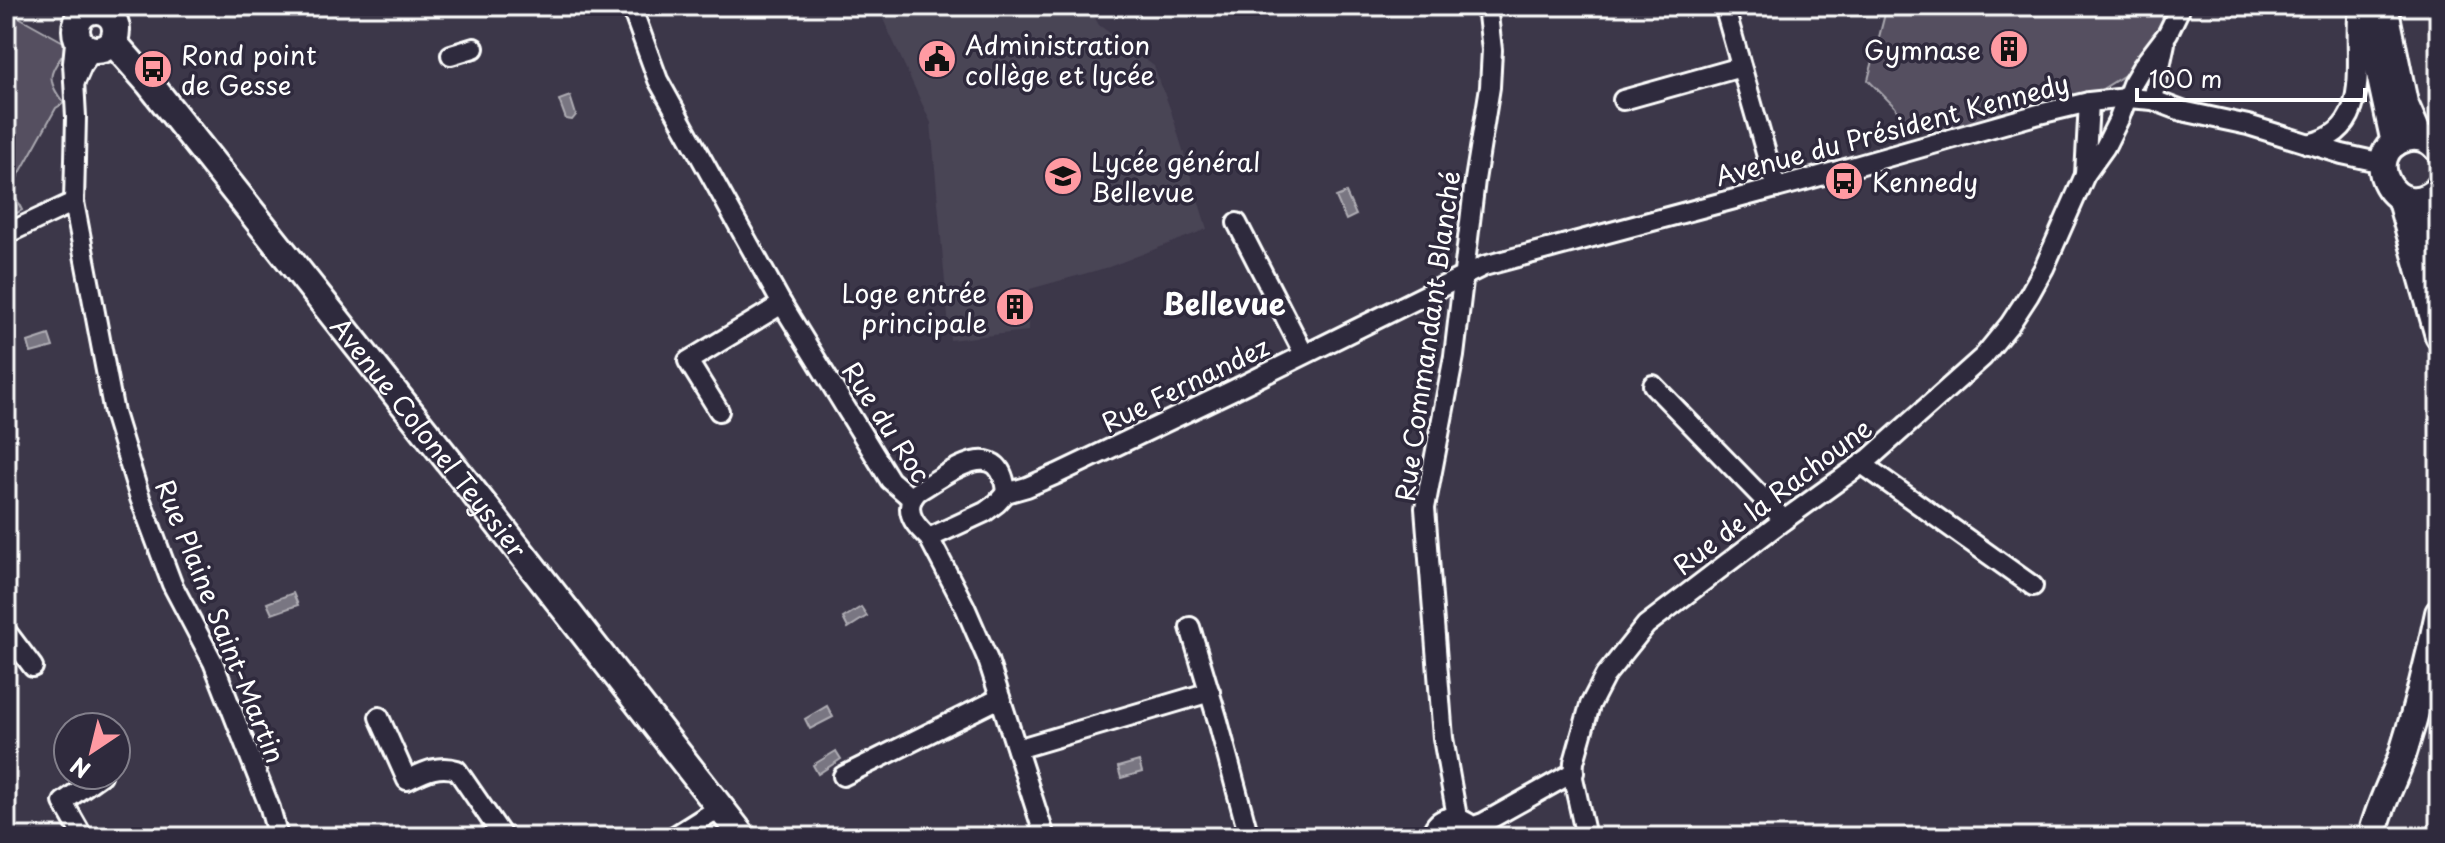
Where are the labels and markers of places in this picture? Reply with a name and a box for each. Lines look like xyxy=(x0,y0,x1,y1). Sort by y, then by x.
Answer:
place label: Administration collège et lycée xyxy=(965,25,1155,94)
building icon: Gymnase xyxy=(1988,28,2030,70)
place label: Gymnase xyxy=(1864,30,1981,69)
place label: Rond point de Gesse xyxy=(181,35,317,104)
public building icon: Administration collège et lycée xyxy=(916,38,958,80)
bus stop icon: Rond point de Gesse xyxy=(132,48,174,90)
place label: Lycée général Bellevue xyxy=(1091,142,1260,211)
school or university icon: Lycée général Bellevue xyxy=(1042,155,1084,197)
bus stop icon: Kennedy xyxy=(1823,160,1865,202)
place label: Kennedy xyxy=(1872,165,1978,197)
place label: Loge entrée principale xyxy=(842,273,987,342)
building icon: Loge entrée principale xyxy=(994,286,1036,328)

